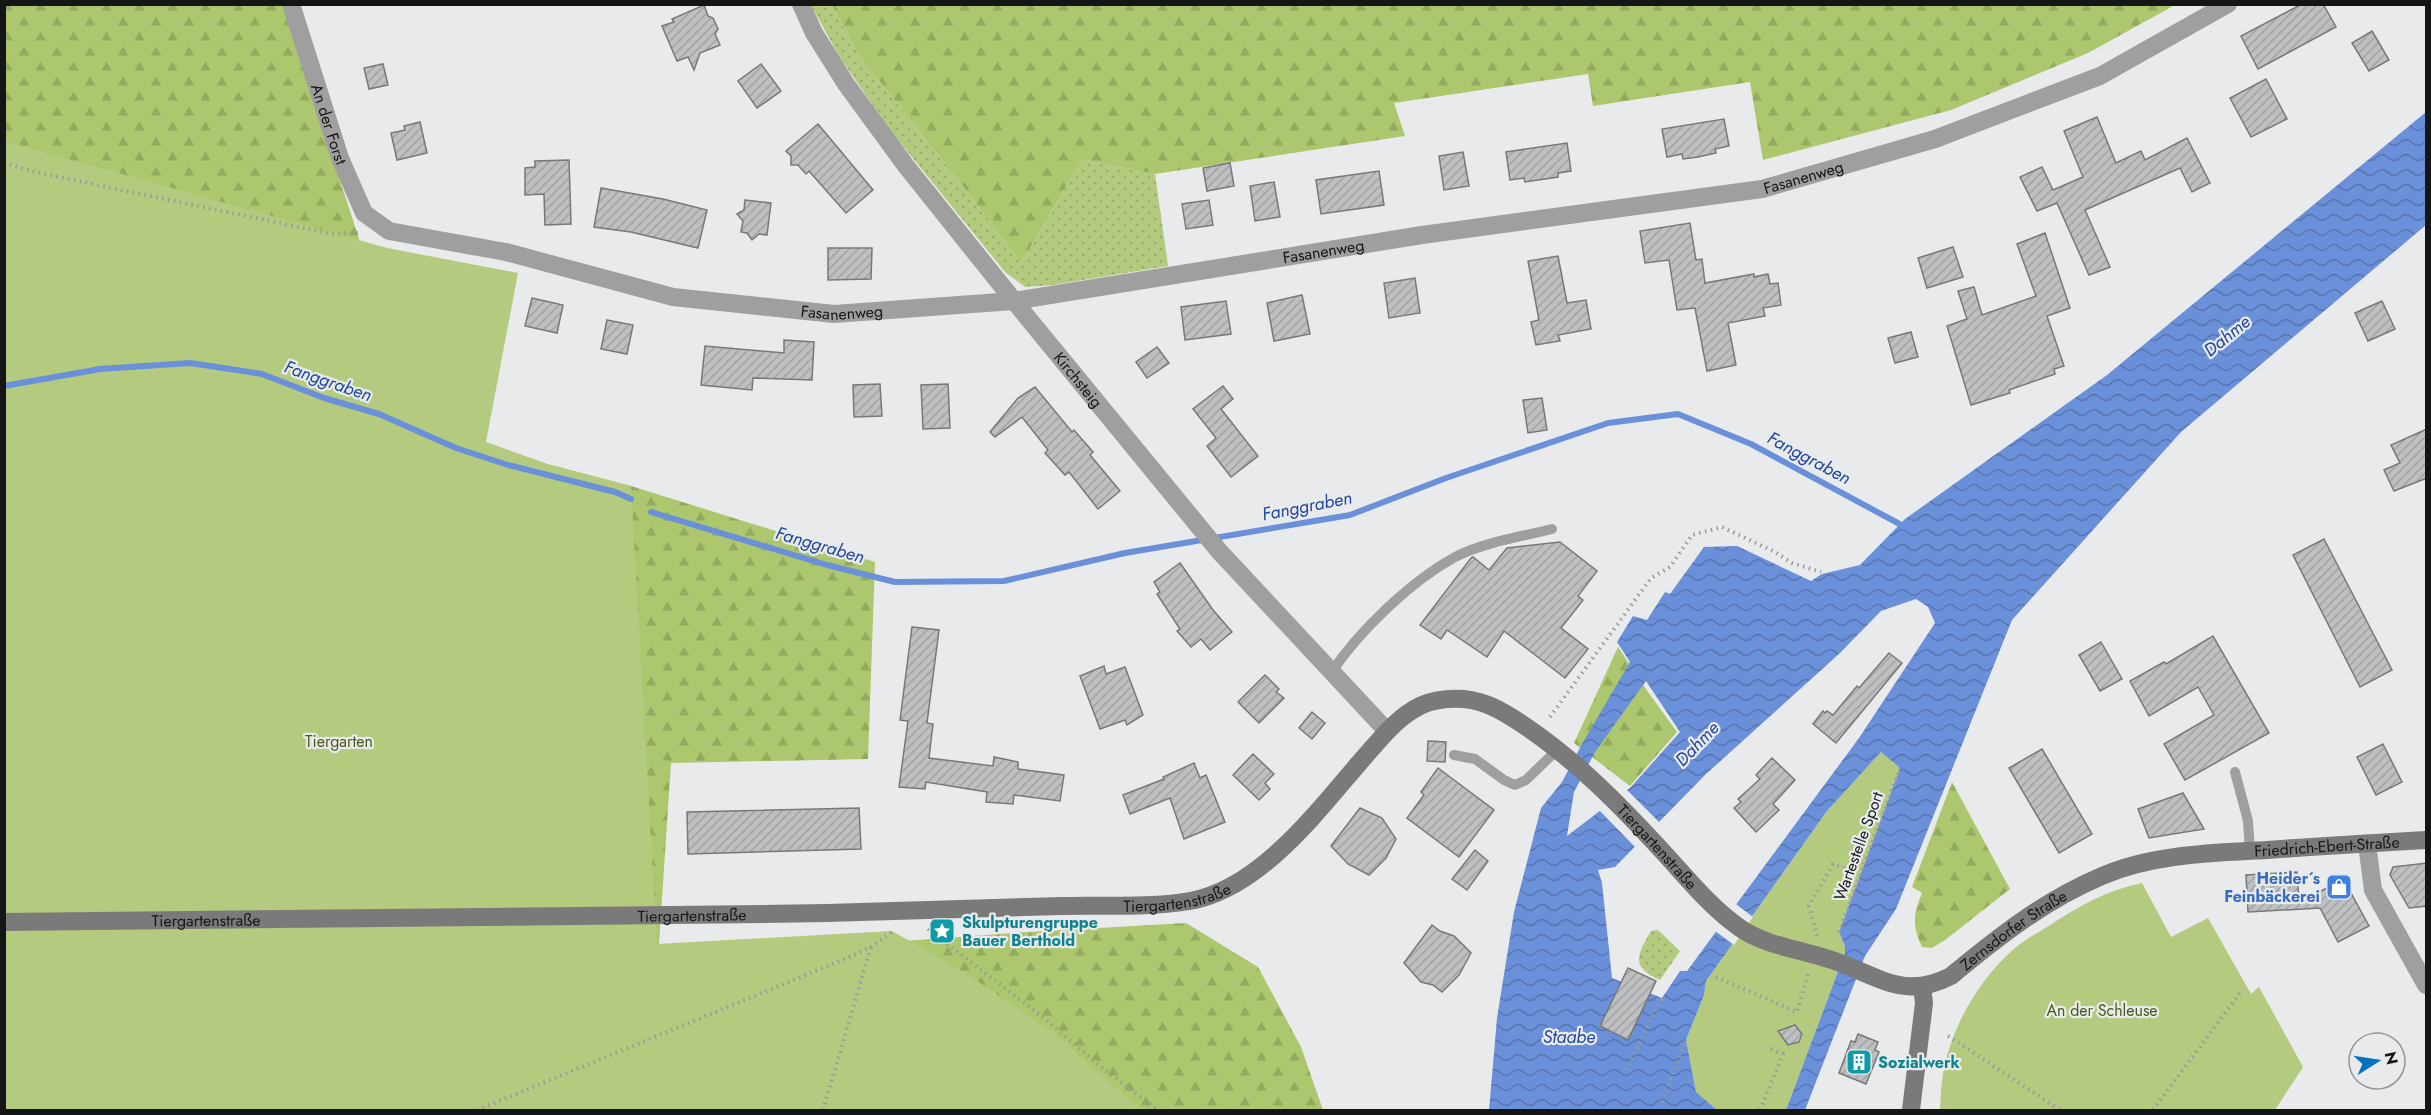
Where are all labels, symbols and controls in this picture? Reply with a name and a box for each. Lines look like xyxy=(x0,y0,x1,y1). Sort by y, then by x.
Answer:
street label: An der Forst xyxy=(305,81,353,169)
street label: Fasanenweg xyxy=(1761,155,1846,200)
street label: Fasanenweg xyxy=(1281,234,1366,269)
street label: Fasanenweg xyxy=(800,299,884,326)
water label: Dahme xyxy=(2198,309,2256,363)
street label: Kirchsteig xyxy=(1048,347,1108,413)
water label: Fanggraben xyxy=(281,354,375,408)
water label: Fanggraben xyxy=(1763,425,1855,491)
water label: Fanggraben xyxy=(1260,485,1354,527)
water label: Fanggraben xyxy=(773,520,867,570)
water label: Dahme xyxy=(1669,716,1725,772)
park label: Tiergarten xyxy=(305,730,373,753)
street label: Wartestelle Sport xyxy=(1828,788,1889,904)
street label: Tiergartenstraße xyxy=(1612,799,1702,895)
street label: Friedrich-Ebert-Straße xyxy=(2254,831,2400,863)
place label: Heider´s Feinbäckerei xyxy=(2224,867,2320,908)
shop icon: Heider´s Feinbäckerei xyxy=(2324,872,2354,902)
street label: Tiergartenstraße xyxy=(1123,877,1235,918)
street label: Zernsdorfer Straße xyxy=(1955,884,2071,976)
street label: Tiergartenstraße xyxy=(637,903,747,928)
street label: Tiergartenstraße xyxy=(152,909,261,933)
place label: Skulpturengruppe Bauer Berthold xyxy=(962,911,1098,952)
place icon: Skulpturengruppe Bauer Berthold xyxy=(927,916,957,946)
park label: An der Schleuse xyxy=(2046,999,2158,1022)
water label: Staabe xyxy=(1543,1024,1595,1050)
north arrow xyxy=(2347,1031,2407,1091)
building icon: Sozialwerk xyxy=(1844,1047,1874,1077)
text: N xyxy=(2379,1049,2404,1067)
place label: Sozialwerk xyxy=(1878,1051,1961,1074)

